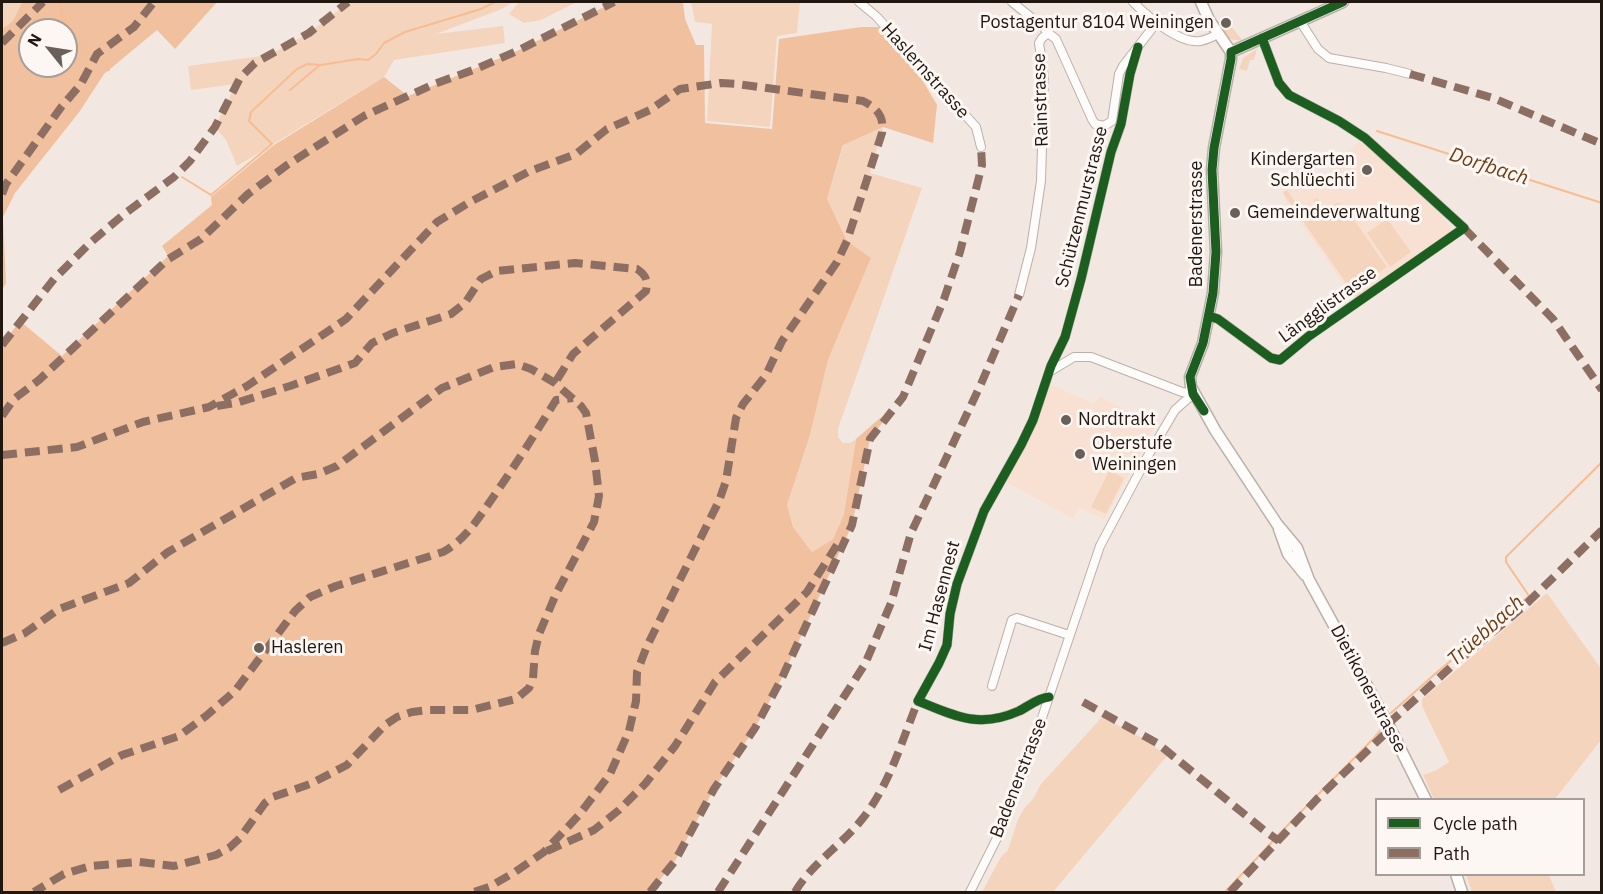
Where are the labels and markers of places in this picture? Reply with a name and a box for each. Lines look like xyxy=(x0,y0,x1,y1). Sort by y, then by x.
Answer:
place label: Postagentur 8104 Weiningen xyxy=(980,12,1214,34)
marker: Postagentur 8104 Weiningen xyxy=(1219,16,1233,30)
place label: Kindergarten Schlüechti xyxy=(1250,149,1355,192)
marker: Kindergarten Schlüechti xyxy=(1360,163,1374,177)
place label: Gemeindeverwaltung xyxy=(1247,202,1420,224)
marker: Gemeindeverwaltung xyxy=(1228,206,1242,220)
place label: Nordtrakt xyxy=(1078,409,1156,431)
marker: Nordtrakt xyxy=(1059,413,1073,427)
place label: Oberstufe Weiningen xyxy=(1092,433,1177,476)
marker: Oberstufe Weiningen xyxy=(1073,447,1087,461)
place label: Hasleren xyxy=(271,637,344,659)
marker: Hasleren xyxy=(252,641,266,655)

